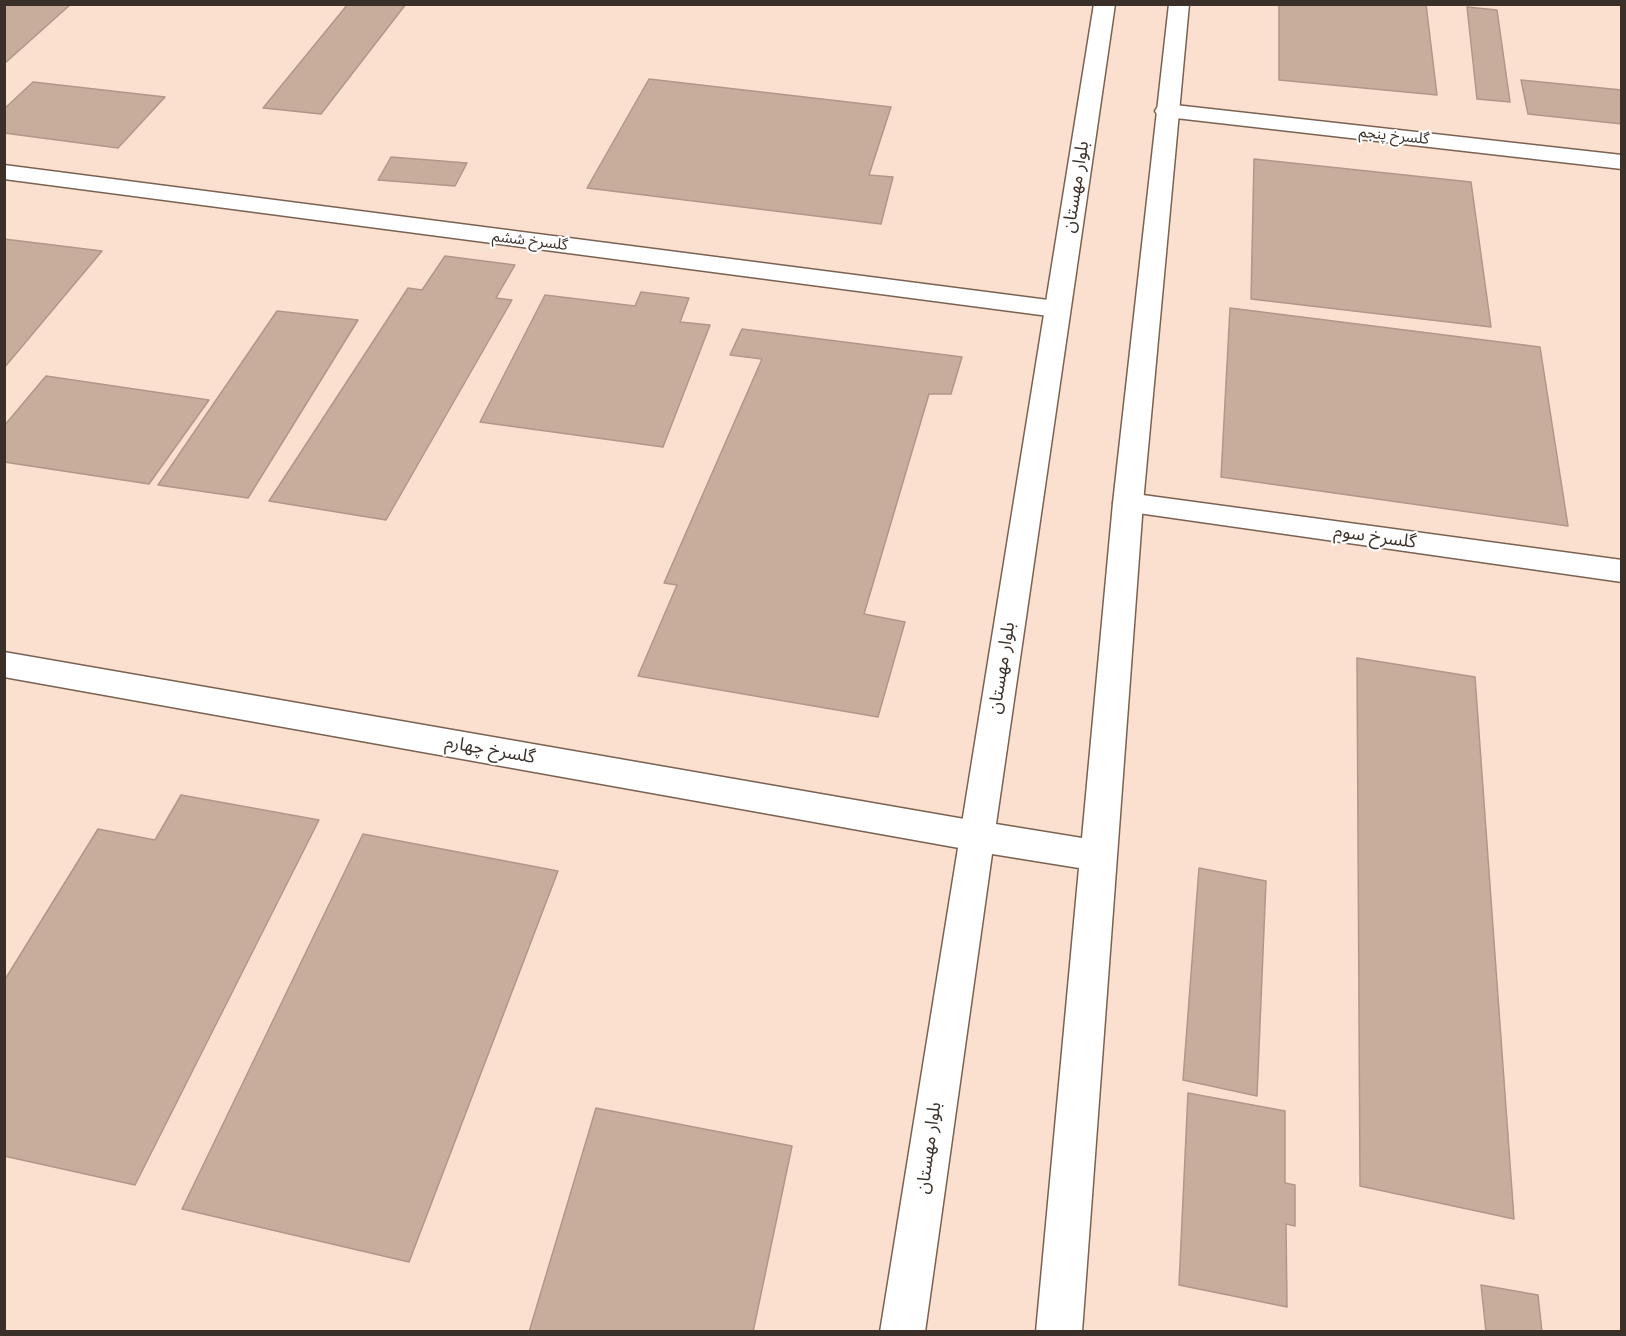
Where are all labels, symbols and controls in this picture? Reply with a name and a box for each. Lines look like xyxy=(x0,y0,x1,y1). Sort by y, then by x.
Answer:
street label: گلسرخ پنجم xyxy=(1358,123,1430,149)
street label: بلوار مهستان xyxy=(1058,140,1094,234)
street label: گلسرخ ششم xyxy=(491,227,569,255)
street label: گلسرخ سوم xyxy=(1332,521,1418,553)
street label: بلوار مهستان xyxy=(984,621,1020,715)
street label: گلسرخ چهارم xyxy=(443,731,537,769)
street label: بلوار مهستان xyxy=(912,1101,946,1195)

